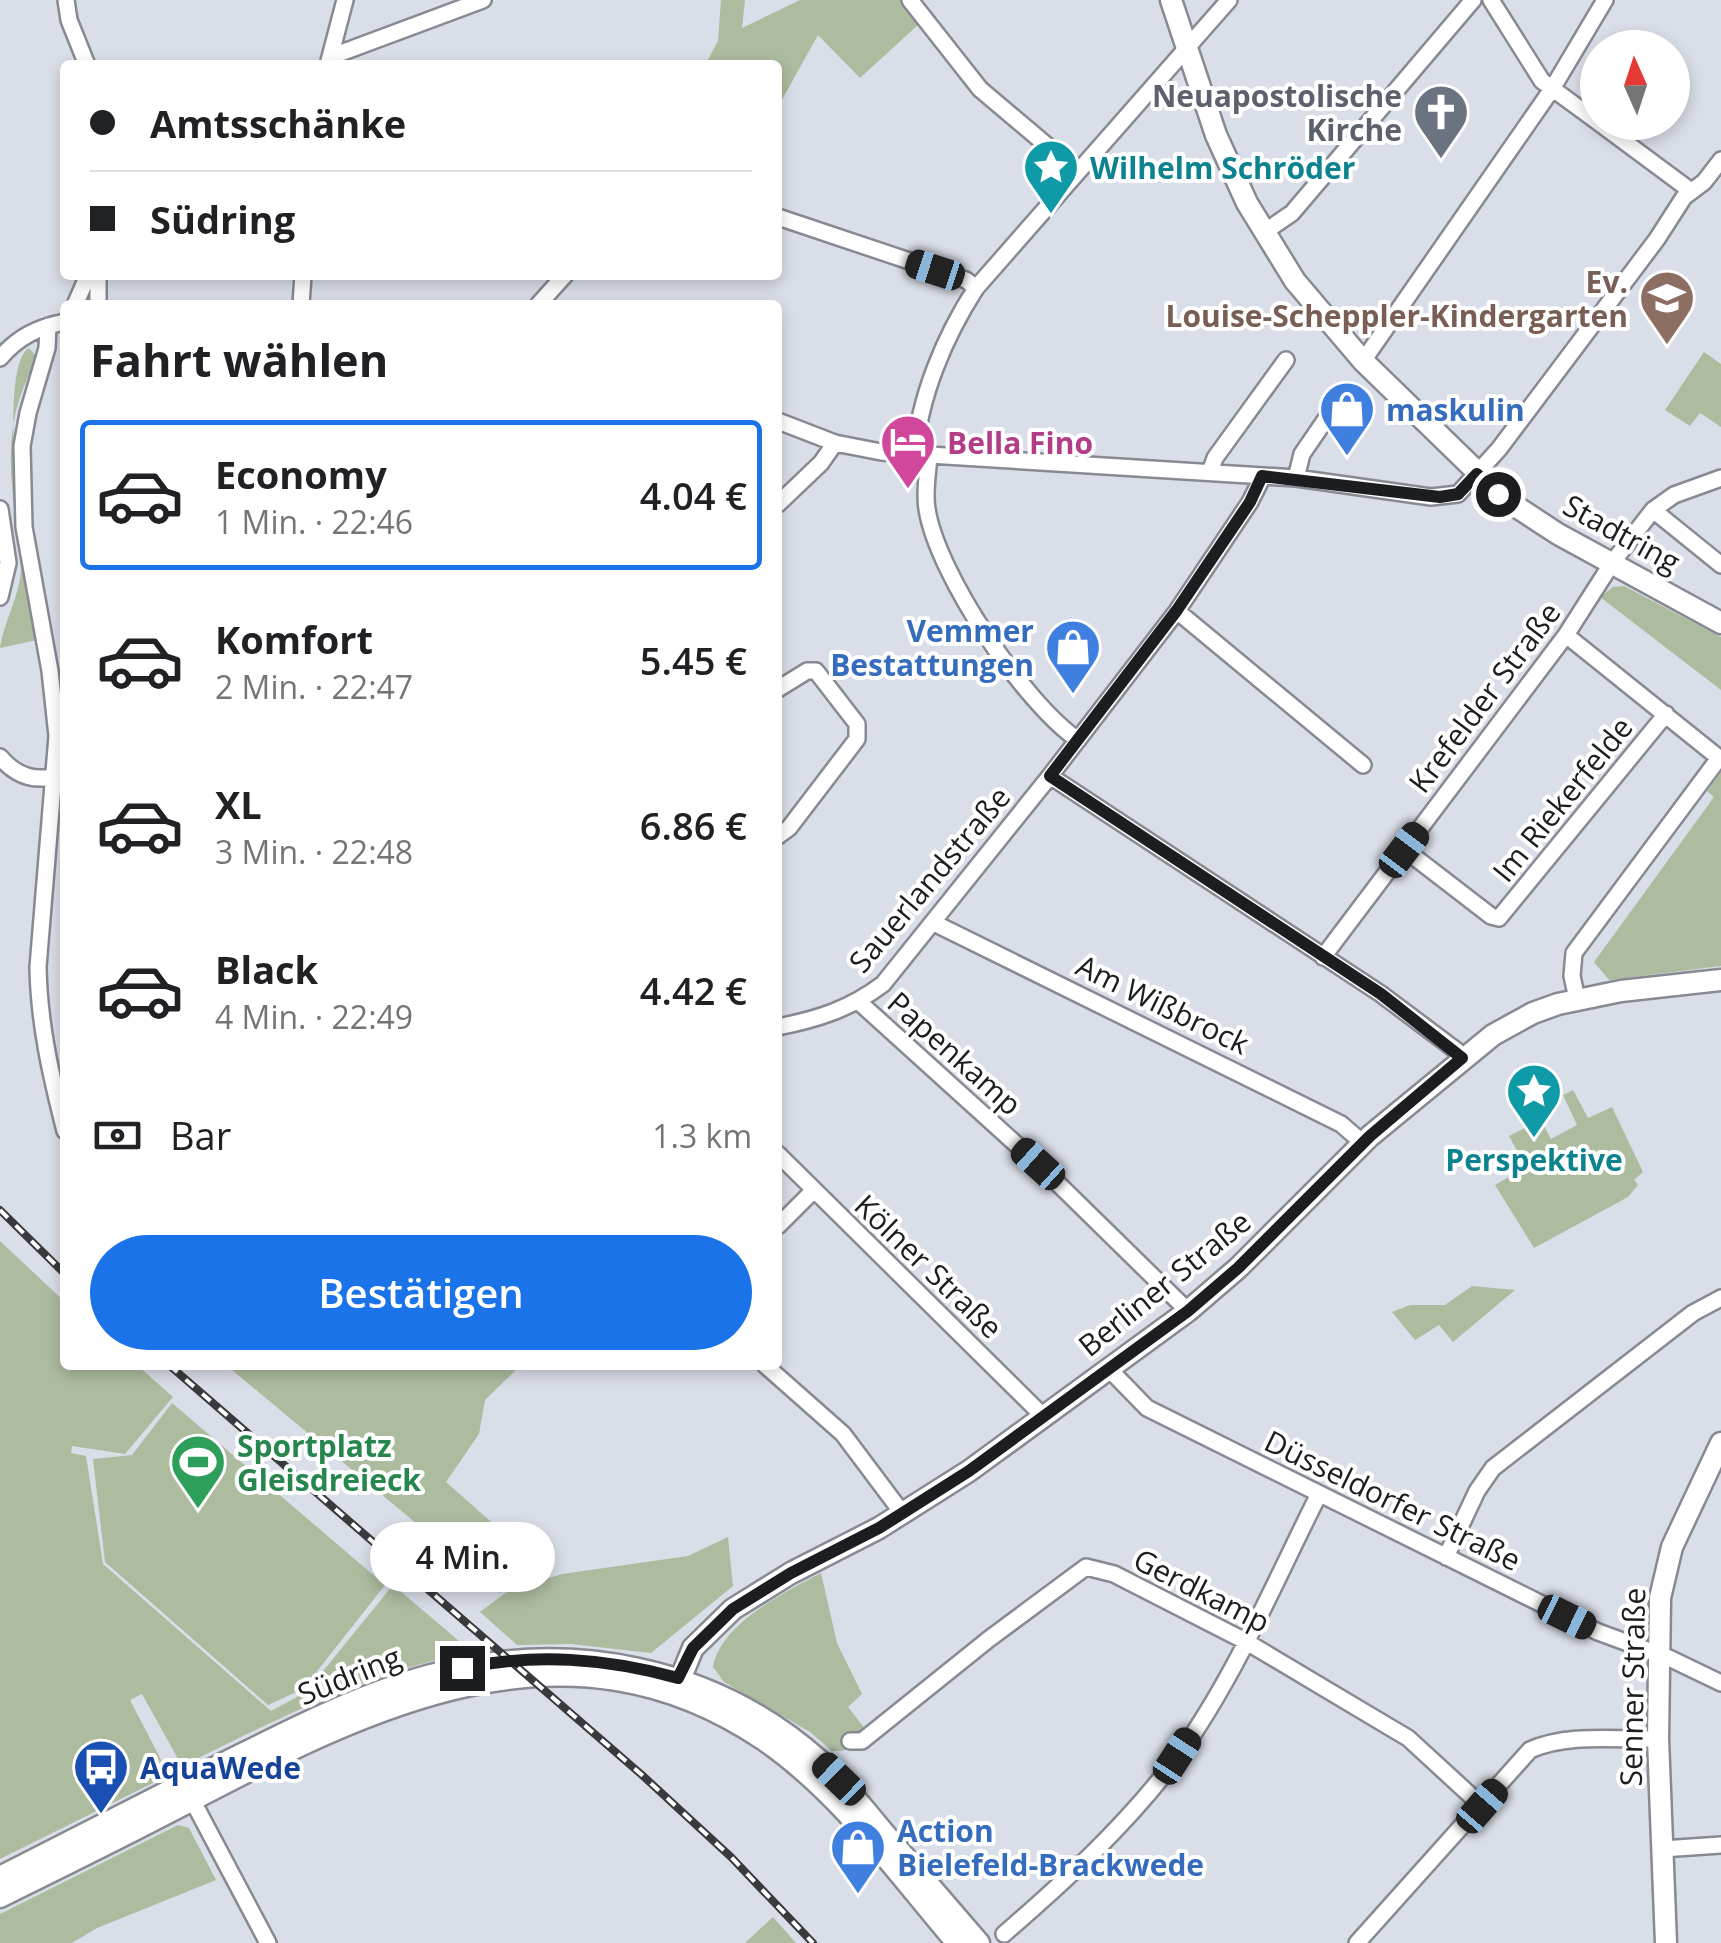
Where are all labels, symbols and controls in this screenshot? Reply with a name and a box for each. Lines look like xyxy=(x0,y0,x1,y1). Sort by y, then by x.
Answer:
north arrow xyxy=(1580,30,1690,140)
map controls xyxy=(1580,30,1690,140)
place label: Neuapostolische Kirche xyxy=(1152,75,1402,150)
church icon: Neuapostolische Kirche xyxy=(1411,82,1471,161)
text: Amtsschänke xyxy=(150,97,406,149)
place icon: Wilhelm Schröder xyxy=(1021,137,1081,216)
place label: Wilhelm Schröder xyxy=(1090,147,1355,188)
text: Südring xyxy=(150,193,295,245)
car xyxy=(902,246,968,294)
place label: Ev. Louise-Scheppler-Kindergarten xyxy=(1166,261,1628,336)
school or university icon: Ev. Louise-Scheppler-Kindergarten xyxy=(1637,268,1697,347)
text: Fahrt wählen xyxy=(90,329,388,390)
shop icon: maskulin xyxy=(1317,379,1377,458)
place label: maskulin xyxy=(1386,389,1525,430)
hotel icon: Bella Fino xyxy=(878,412,938,491)
place label: Bella Fino xyxy=(947,422,1093,463)
text: Economy xyxy=(215,448,387,500)
icon: car xyxy=(95,450,185,540)
text: 4.04 € xyxy=(640,469,747,521)
route start xyxy=(1476,472,1521,517)
street label: Stadtring xyxy=(1556,484,1688,582)
text: 1 Min. · 22:46 xyxy=(215,500,413,543)
street label: Krefelder Straße xyxy=(1399,593,1569,801)
place label: Vemmer Bestattungen xyxy=(830,610,1034,685)
text: Komfort xyxy=(215,613,373,665)
icon: car xyxy=(95,615,185,705)
shop icon: Vemmer Bestattungen xyxy=(1043,617,1103,696)
text: 5.45 € xyxy=(640,634,747,686)
text: 2 Min. · 22:47 xyxy=(215,665,413,708)
street label: Im Riekerfelde xyxy=(1483,708,1641,890)
street label: Sauerlandstraße xyxy=(839,777,1019,981)
text: XL xyxy=(215,778,262,830)
icon: car xyxy=(95,780,185,870)
text: 6.86 € xyxy=(640,799,747,851)
car xyxy=(1374,817,1434,883)
text: 3 Min. · 22:48 xyxy=(215,830,413,873)
text: Black xyxy=(215,943,318,995)
icon: car xyxy=(95,945,185,1035)
street label: Am Wißbrock xyxy=(1070,945,1256,1064)
text: 4.42 € xyxy=(640,964,747,1016)
street label: Papenkamp xyxy=(879,982,1031,1124)
text: 4 Min. · 22:49 xyxy=(215,995,413,1038)
place icon: Perspektive xyxy=(1504,1061,1564,1140)
icon: cash xyxy=(90,1108,145,1163)
text: Bar xyxy=(170,1109,231,1161)
text: 1.3 km xyxy=(652,1114,752,1157)
car xyxy=(1006,1133,1070,1195)
place label: Perspektive xyxy=(1445,1139,1623,1180)
street label: Kölner Straße xyxy=(846,1185,1012,1347)
street label: Berliner Straße xyxy=(1069,1201,1259,1365)
button: Bestätigen xyxy=(90,1235,752,1350)
street label: Düsseldorfer Straße xyxy=(1258,1420,1528,1580)
place label: Sportplatz Gleisdreieck xyxy=(237,1425,421,1500)
sports icon: Sportplatz Gleisdreieck xyxy=(168,1432,228,1511)
callout: 4 Min. xyxy=(370,1523,554,1593)
text: 4 Min. xyxy=(415,1535,510,1578)
street label: Gerdkamp xyxy=(1127,1538,1277,1642)
street label: Senner Straße xyxy=(1610,1587,1654,1787)
car xyxy=(1533,1590,1601,1644)
street label: Südring xyxy=(291,1636,407,1714)
route end xyxy=(440,1646,485,1691)
car xyxy=(1148,1723,1206,1789)
bus stop icon: AquaWede xyxy=(71,1737,131,1816)
place label: AquaWede xyxy=(140,1747,301,1788)
car xyxy=(807,1747,871,1811)
car xyxy=(1451,1774,1513,1838)
place label: Action Bielefeld-Brackwede xyxy=(897,1810,1204,1885)
shop icon: Action Bielefeld-Brackwede xyxy=(828,1817,888,1896)

